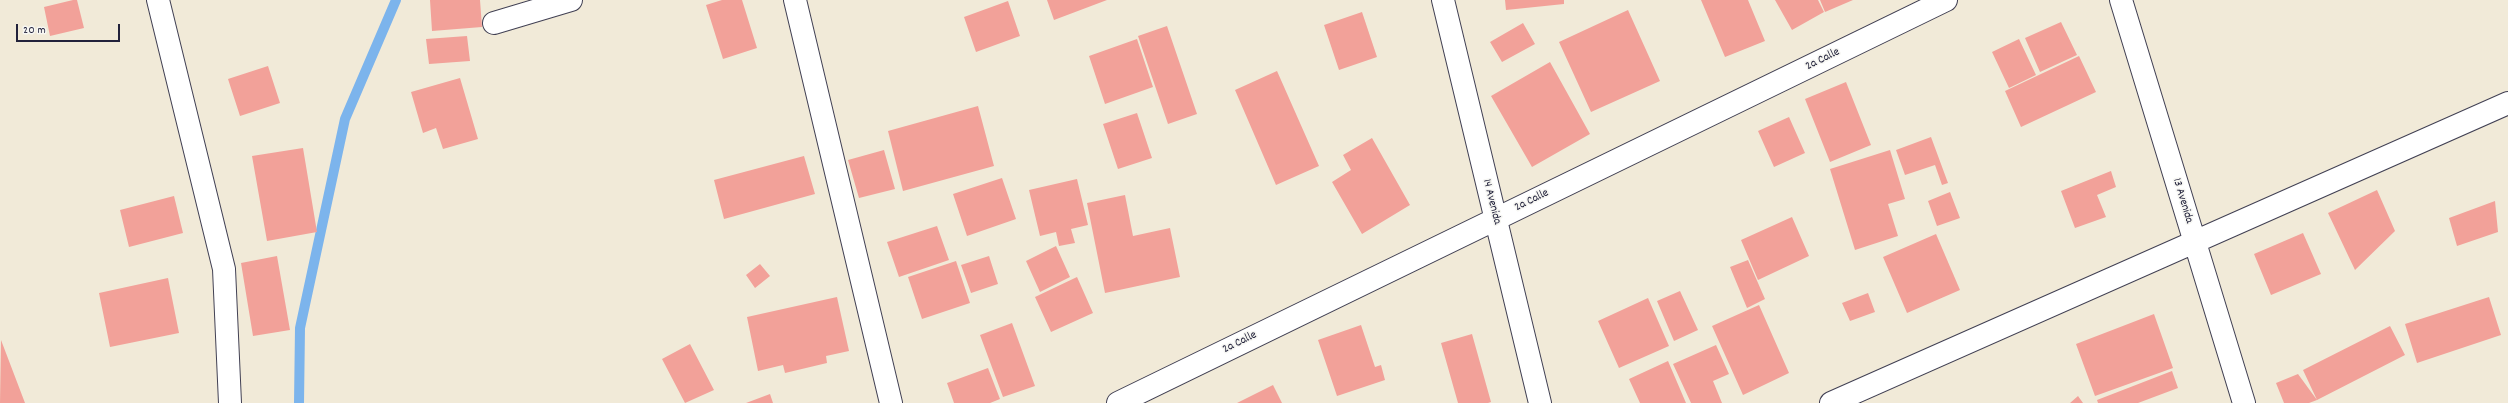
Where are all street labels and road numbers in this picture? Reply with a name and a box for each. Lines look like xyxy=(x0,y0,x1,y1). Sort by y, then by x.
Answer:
street label: 2a Calle xyxy=(1804,46,1842,74)
street label: 13 Avenida xyxy=(2168,177,2196,225)
street label: 14 Avenida xyxy=(1478,178,1504,226)
street label: 2a Calle xyxy=(1513,187,1551,215)
street label: 2a Calle xyxy=(1221,329,1259,357)

